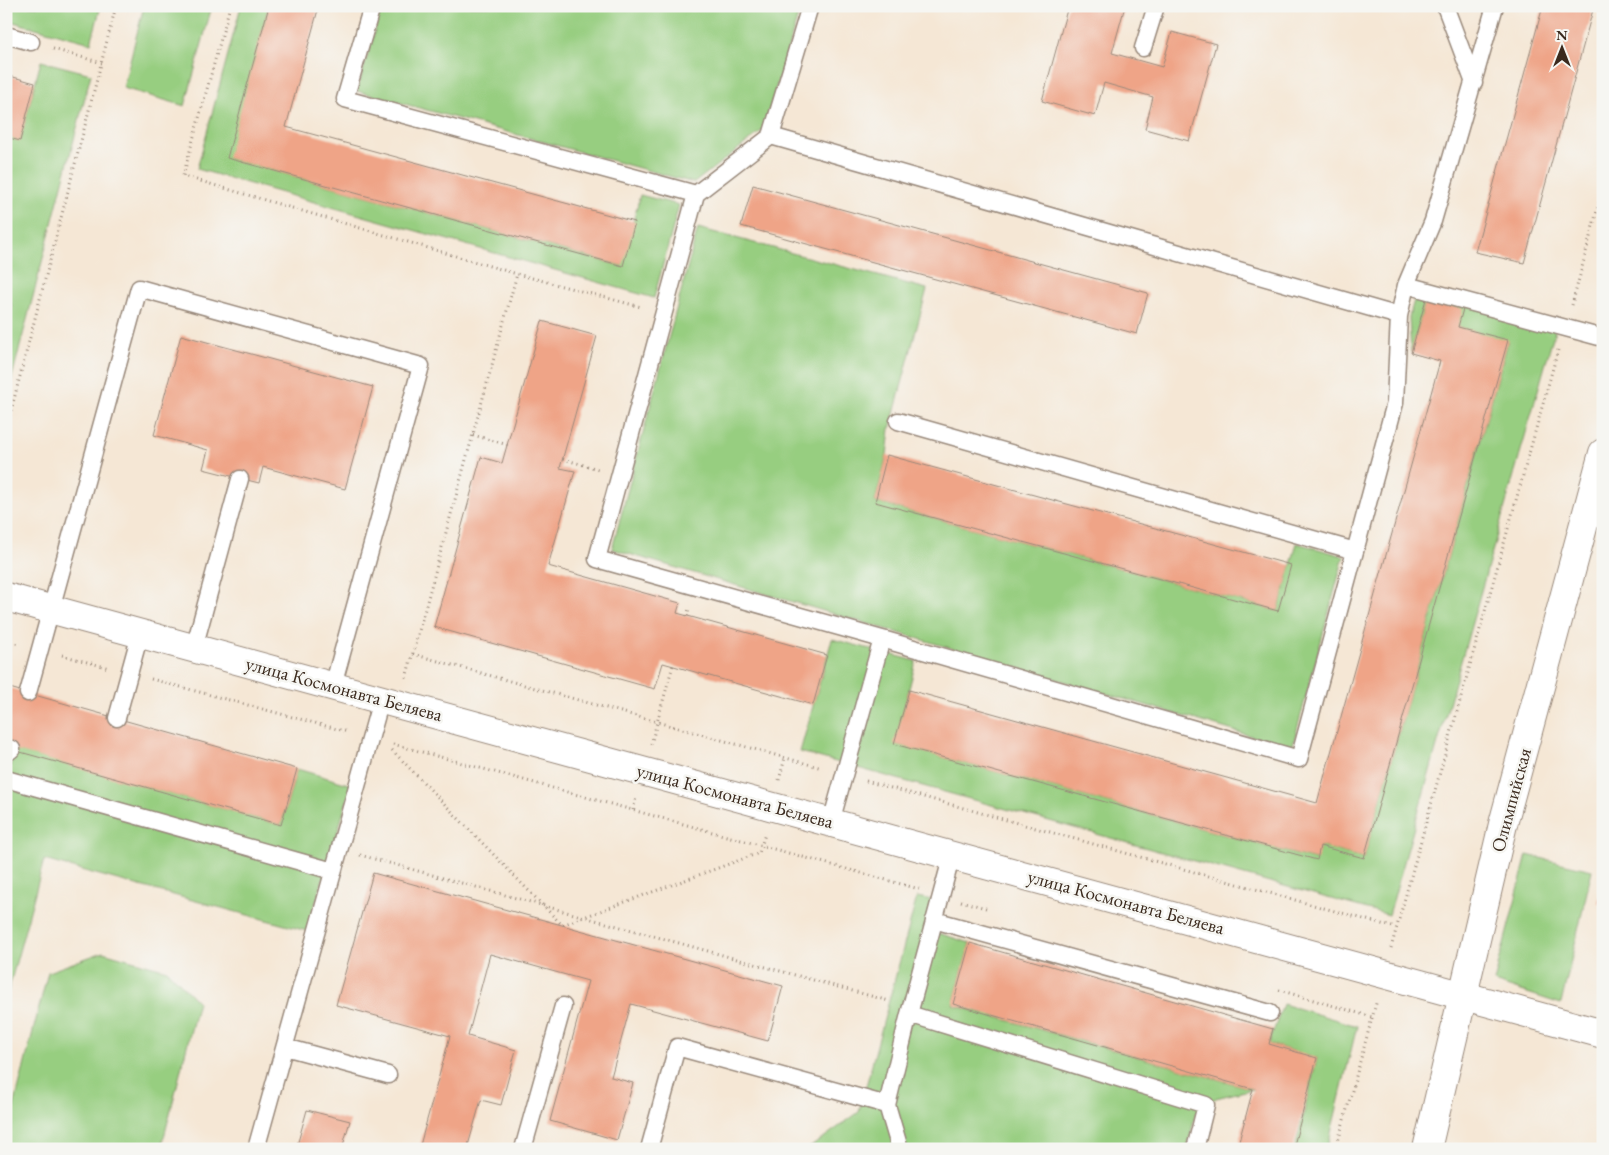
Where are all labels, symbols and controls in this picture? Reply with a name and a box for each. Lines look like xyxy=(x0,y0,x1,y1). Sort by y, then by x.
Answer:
north arrow xyxy=(1536,22,1586,72)
text: N xyxy=(1556,26,1568,44)
street label: улица Космонавта Беляева xyxy=(243,651,446,727)
street label: Олимпийская xyxy=(1485,745,1537,855)
street label: улица Космонавта Беляева xyxy=(634,758,837,834)
street label: улица Космонавта Беляева xyxy=(1025,864,1228,940)

